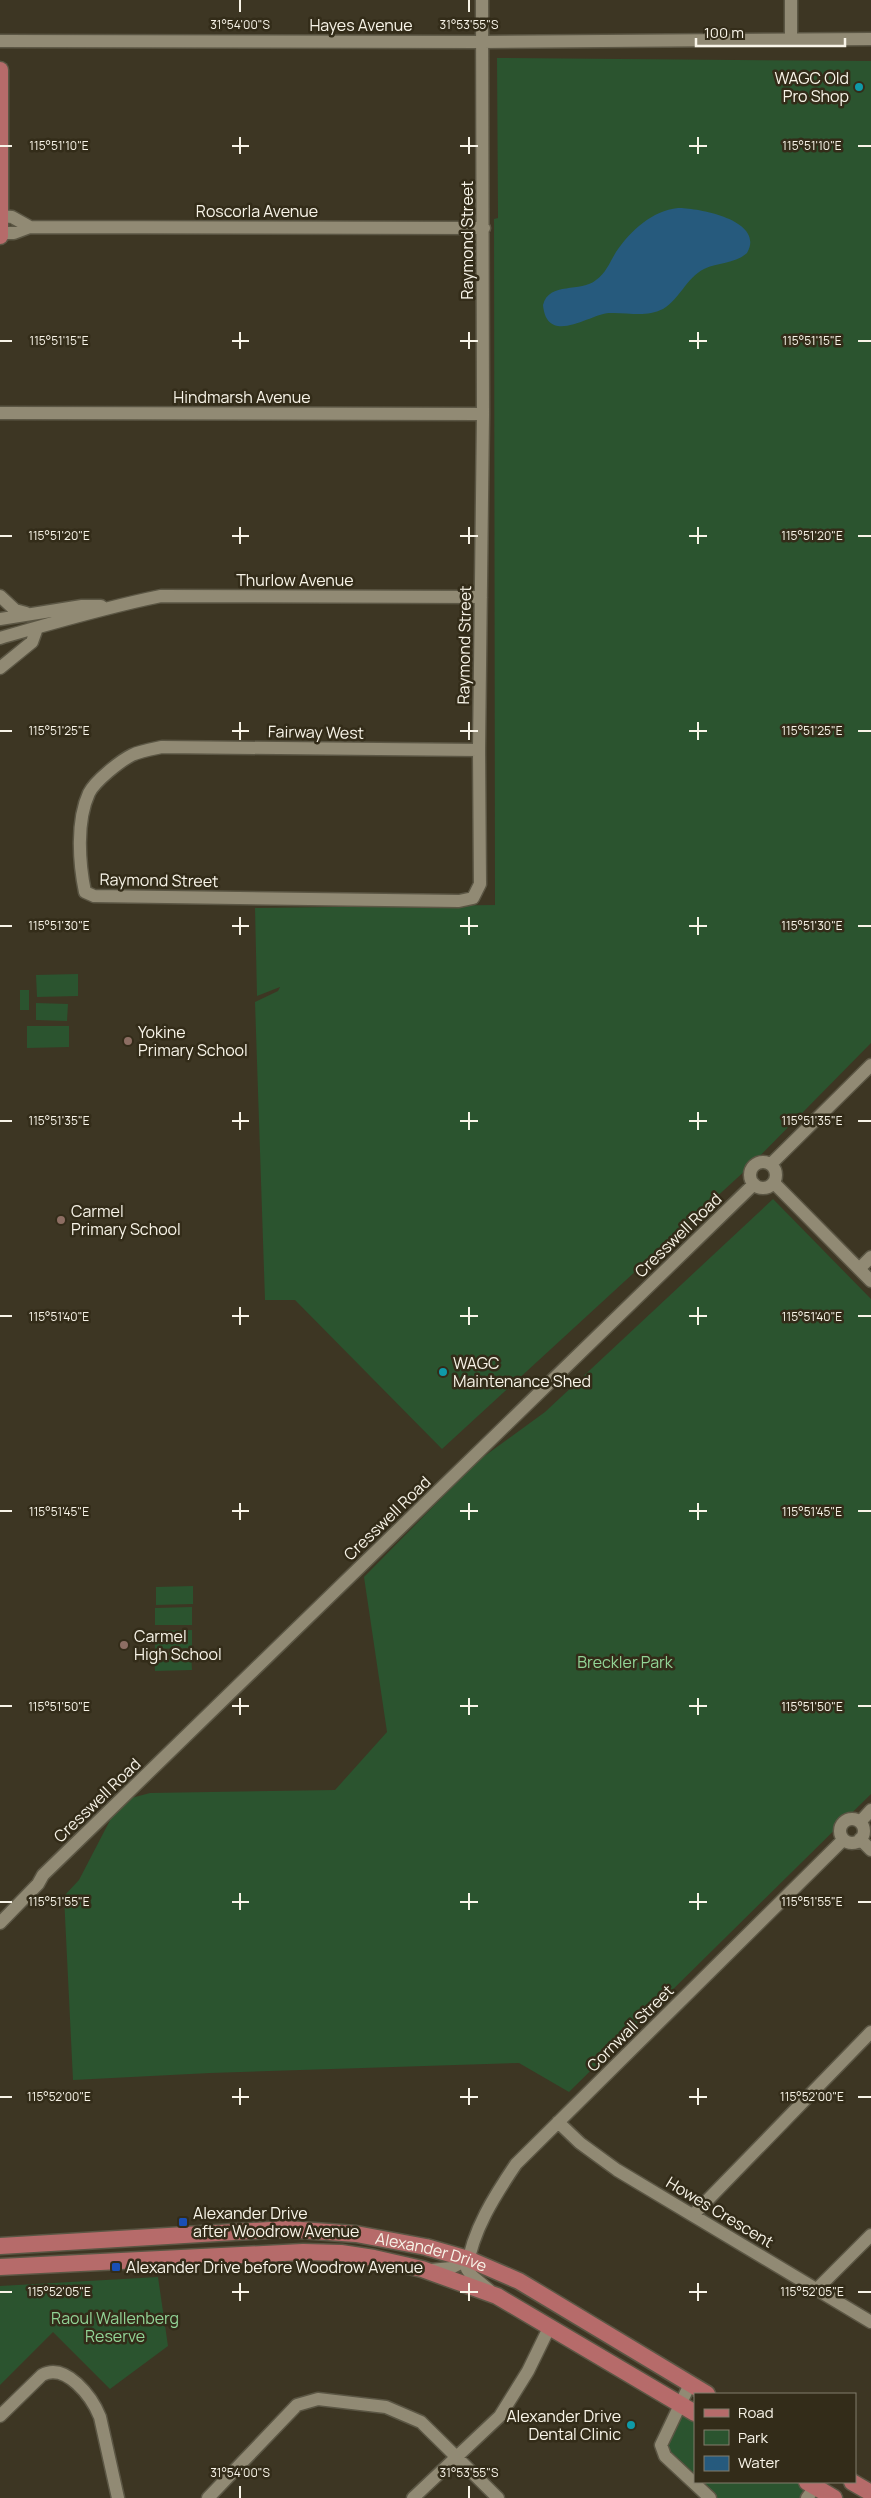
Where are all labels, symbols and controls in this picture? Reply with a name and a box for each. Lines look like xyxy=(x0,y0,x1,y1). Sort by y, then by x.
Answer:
street label: Hayes Avenue xyxy=(309,14,413,36)
scale bar xyxy=(696,15,845,47)
text: 31°54'00"S xyxy=(210,16,270,33)
text: 31°53'55"S xyxy=(440,16,498,33)
text: 100 m xyxy=(704,22,744,43)
place label: WAGC Old Pro Shop xyxy=(775,67,849,107)
marker: WAGC Old Pro Shop xyxy=(853,81,865,93)
text: 115°51'10"E xyxy=(29,137,89,154)
text: 115°51'10"E xyxy=(782,137,842,154)
street label: Raymond Street xyxy=(456,180,478,300)
street label: Roscorla Avenue xyxy=(196,200,318,222)
text: 115°51'15"E xyxy=(29,332,89,349)
text: 115°51'15"E xyxy=(782,332,842,349)
street label: Hindmarsh Avenue xyxy=(173,386,311,408)
text: 115°51'20"E xyxy=(28,527,90,544)
text: 115°51'20"E xyxy=(781,527,843,544)
street label: Thurlow Avenue xyxy=(236,569,354,591)
street label: Raymond Street xyxy=(452,585,476,705)
street label: Fairway West xyxy=(268,720,364,744)
text: 115°51'25"E xyxy=(28,722,90,739)
text: 115°51'25"E xyxy=(781,722,843,739)
street label: Raymond Street xyxy=(99,868,219,892)
text: 115°51'30"E xyxy=(28,917,90,934)
text: 115°51'30"E xyxy=(781,917,843,934)
place label: Yokine Primary School xyxy=(138,1021,248,1061)
marker: Yokine Primary School xyxy=(122,1035,134,1047)
text: 115°51'35"E xyxy=(29,1112,90,1129)
text: 115°51'35"E xyxy=(782,1112,843,1129)
street label: Cresswell Road xyxy=(630,1188,726,1282)
place label: Carmel Primary School xyxy=(71,1200,181,1240)
marker: Carmel Primary School xyxy=(55,1214,67,1226)
text: 115°51'40"E xyxy=(29,1308,89,1325)
text: 115°51'40"E xyxy=(782,1308,842,1325)
place label: WAGC Maintenance Shed xyxy=(453,1352,591,1392)
marker: WAGC Maintenance Shed xyxy=(437,1366,449,1378)
street label: Cresswell Road xyxy=(339,1471,435,1565)
text: 115°51'45"E xyxy=(29,1503,89,1520)
text: 115°51'45"E xyxy=(782,1503,842,1520)
place label: Carmel High School xyxy=(134,1625,222,1665)
marker: Carmel High School xyxy=(118,1639,130,1651)
park label: Breckler Park xyxy=(577,1651,674,1673)
text: 115°51'50"E xyxy=(28,1698,90,1715)
text: 115°51'50"E xyxy=(781,1698,843,1715)
street label: Cresswell Road xyxy=(49,1753,145,1847)
text: 115°51'55"E xyxy=(28,1893,90,1910)
text: 115°51'55"E xyxy=(781,1893,843,1910)
street label: Cornwall Street xyxy=(582,1980,678,2076)
text: 115°52'00"E xyxy=(27,2088,91,2105)
text: 115°52'00"E xyxy=(780,2088,844,2105)
street label: Howes Crescent xyxy=(662,2171,778,2253)
place label: Alexander Drive after Woodrow Avenue xyxy=(193,2202,359,2242)
marker: Alexander Drive after Woodrow Avenue xyxy=(177,2216,189,2228)
street label: Alexander Drive xyxy=(374,2227,491,2277)
place label: Alexander Drive before Woodrow Avenue xyxy=(126,2256,423,2278)
marker: Alexander Drive before Woodrow Avenue xyxy=(110,2261,122,2273)
text: 115°52'05"E xyxy=(27,2283,91,2300)
text: 115°52'05"E xyxy=(780,2283,844,2300)
park label: Raoul Wallenberg Reserve xyxy=(51,2307,179,2347)
legend xyxy=(694,2393,856,2483)
text: Road xyxy=(738,2402,774,2423)
place label: Alexander Drive Dental Clinic xyxy=(506,2405,621,2445)
marker: Alexander Drive Dental Clinic xyxy=(625,2419,637,2431)
text: Park xyxy=(738,2427,768,2448)
text: Water xyxy=(738,2452,780,2473)
text: 31°54'00"S xyxy=(210,2464,270,2481)
text: 31°53'55"S xyxy=(440,2464,498,2481)

